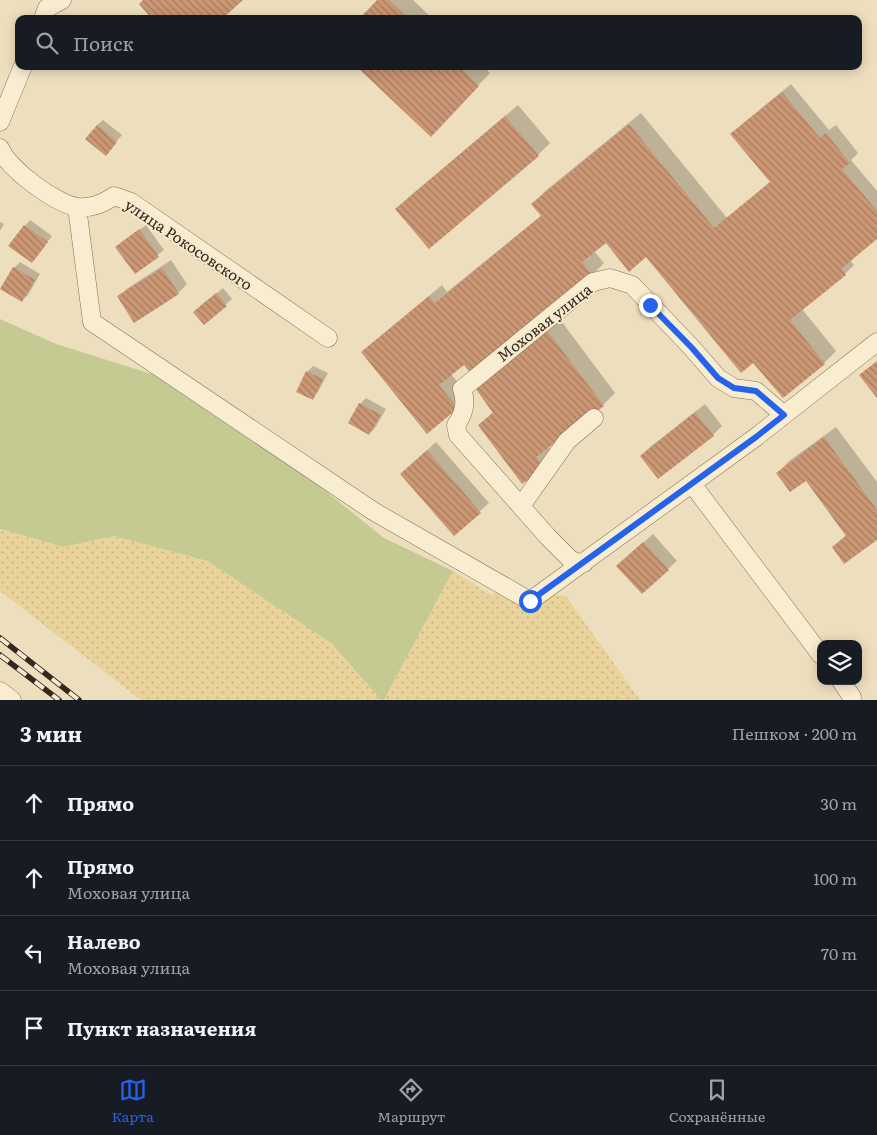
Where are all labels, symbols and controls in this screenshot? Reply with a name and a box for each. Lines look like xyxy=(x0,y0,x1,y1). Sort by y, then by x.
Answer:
search box xyxy=(15,15,862,70)
icon: search xyxy=(33,29,61,57)
text: Поиск xyxy=(73,29,134,57)
street label: улица Рокосовского xyxy=(120,193,258,296)
street label: Моховая улица xyxy=(491,277,597,367)
route end xyxy=(639,294,662,317)
route start xyxy=(519,590,542,613)
map controls xyxy=(817,640,862,685)
button: layers xyxy=(817,640,862,685)
text: 3 мин xyxy=(20,717,82,748)
text: Пешком · 200 m xyxy=(732,721,857,745)
icon: ahead xyxy=(20,789,48,817)
text: Прямо xyxy=(67,789,134,817)
text: 30 m xyxy=(820,791,857,815)
text: Прямо xyxy=(67,852,134,880)
icon: ahead xyxy=(20,864,48,892)
text: 100 m xyxy=(813,866,857,890)
text: Моховая улица xyxy=(67,880,190,904)
text: Налево xyxy=(67,927,141,955)
icon: left xyxy=(20,939,48,967)
text: 70 m xyxy=(821,941,857,965)
text: Моховая улица xyxy=(67,955,190,979)
icon: arrive xyxy=(20,1014,48,1042)
text: Пункт назначения xyxy=(67,1014,256,1042)
tab: Карта xyxy=(112,1076,154,1126)
tab: Маршрут xyxy=(377,1076,445,1126)
tab: Сохранённые xyxy=(669,1076,765,1126)

